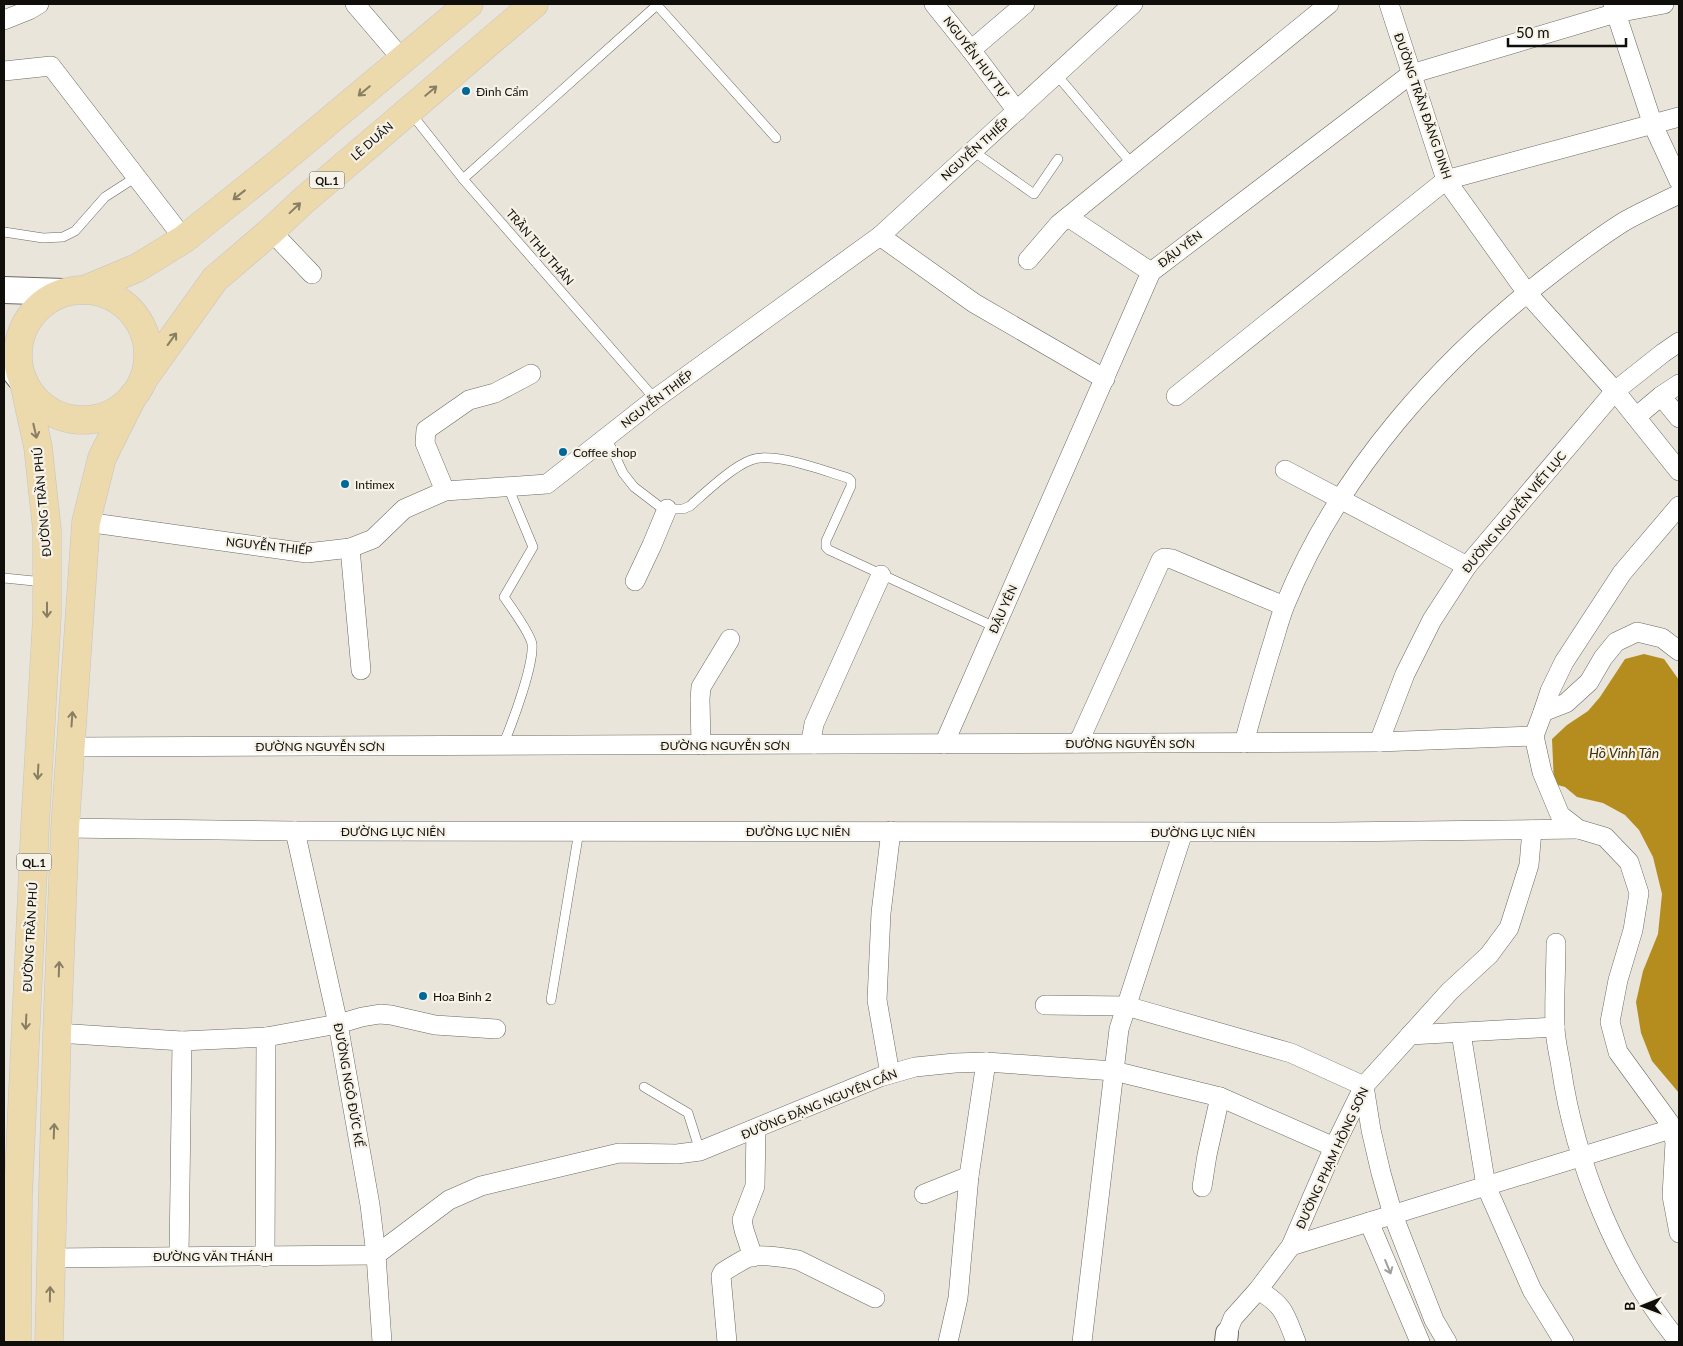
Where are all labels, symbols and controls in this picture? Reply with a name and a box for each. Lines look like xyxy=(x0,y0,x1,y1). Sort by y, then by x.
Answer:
street label: NGUYỄN HUY TỰ xyxy=(940,13,1012,101)
scale bar xyxy=(1508,15,1626,47)
text: 50 m xyxy=(1516,23,1550,41)
street label: ĐƯỜNG TRẦN ĐĂNG DINH xyxy=(1391,31,1455,181)
place label: Đình Cẩm xyxy=(476,84,528,99)
one-way arrow xyxy=(424,85,437,96)
marker: Đình Cẩm xyxy=(460,85,472,97)
one-way arrow xyxy=(358,86,371,97)
street label: NGUYỄN THIẾP xyxy=(938,114,1012,184)
street label: LÊ DUẨN xyxy=(348,119,396,163)
road number: QL.1 xyxy=(310,172,344,188)
one-way arrow xyxy=(232,190,246,200)
one-way arrow xyxy=(288,202,301,214)
street label: TRẦN THỤ THÂN xyxy=(503,206,577,288)
street label: ĐẬU YÊN xyxy=(1155,227,1205,271)
one-way arrow xyxy=(167,332,177,346)
street label: NGUYỄN THIẾP xyxy=(618,367,696,431)
one-way arrow xyxy=(31,422,40,438)
place label: Coffee shop xyxy=(573,445,637,460)
street label: ĐƯỜNG TRẦN PHÚ xyxy=(30,446,54,558)
marker: Coffee shop xyxy=(557,446,569,458)
street label: ĐƯỜNG NGUYỄN VIẾT LỤC xyxy=(1459,448,1569,576)
place label: Intimex xyxy=(355,477,394,492)
marker: Intimex xyxy=(339,478,351,490)
street label: NGUYỄN THIẾP xyxy=(225,534,313,558)
street label: ĐẬU YÊN xyxy=(986,582,1020,636)
one-way arrow xyxy=(42,602,52,618)
one-way arrow xyxy=(68,711,77,727)
street label: ĐƯỜNG NGUYỄN SƠN xyxy=(1065,736,1195,751)
street label: ĐƯỜNG NGUYỄN SƠN xyxy=(660,738,790,753)
street label: ĐƯỜNG NGUYỄN SƠN xyxy=(255,739,385,754)
water label: Hồ Vinh Tân xyxy=(1589,744,1659,761)
one-way arrow xyxy=(34,764,43,780)
street label: ĐƯỜNG LỤC NIÊN xyxy=(341,824,445,839)
street label: ĐƯỜNG LỤC NIÊN xyxy=(746,824,850,839)
street label: ĐƯỜNG LỤC NIÊN xyxy=(1151,825,1255,840)
road number: QL.1 xyxy=(16,854,52,870)
street label: ĐƯỜNG TRẦN PHÚ xyxy=(20,882,40,992)
one-way arrow xyxy=(55,961,64,977)
place label: Hoa Binh 2 xyxy=(433,989,492,1004)
marker: Hoa Binh 2 xyxy=(417,990,429,1002)
one-way arrow xyxy=(22,1014,31,1030)
street label: ĐƯỜNG NGÔ ĐỨC KẾ xyxy=(331,1022,368,1149)
street label: ĐƯỜNG ĐẶNG NGUYÊN CẨN xyxy=(739,1066,899,1142)
street label: ĐƯỜNG PHẠM HỒNG SƠN xyxy=(1293,1085,1371,1231)
one-way arrow xyxy=(49,1123,59,1140)
street label: ĐƯỜNG VĂN THÁNH xyxy=(153,1249,273,1264)
one-way arrow xyxy=(1384,1259,1393,1274)
north arrow xyxy=(1618,1281,1668,1331)
one-way arrow xyxy=(45,1286,55,1302)
text: B xyxy=(1621,1301,1638,1311)

